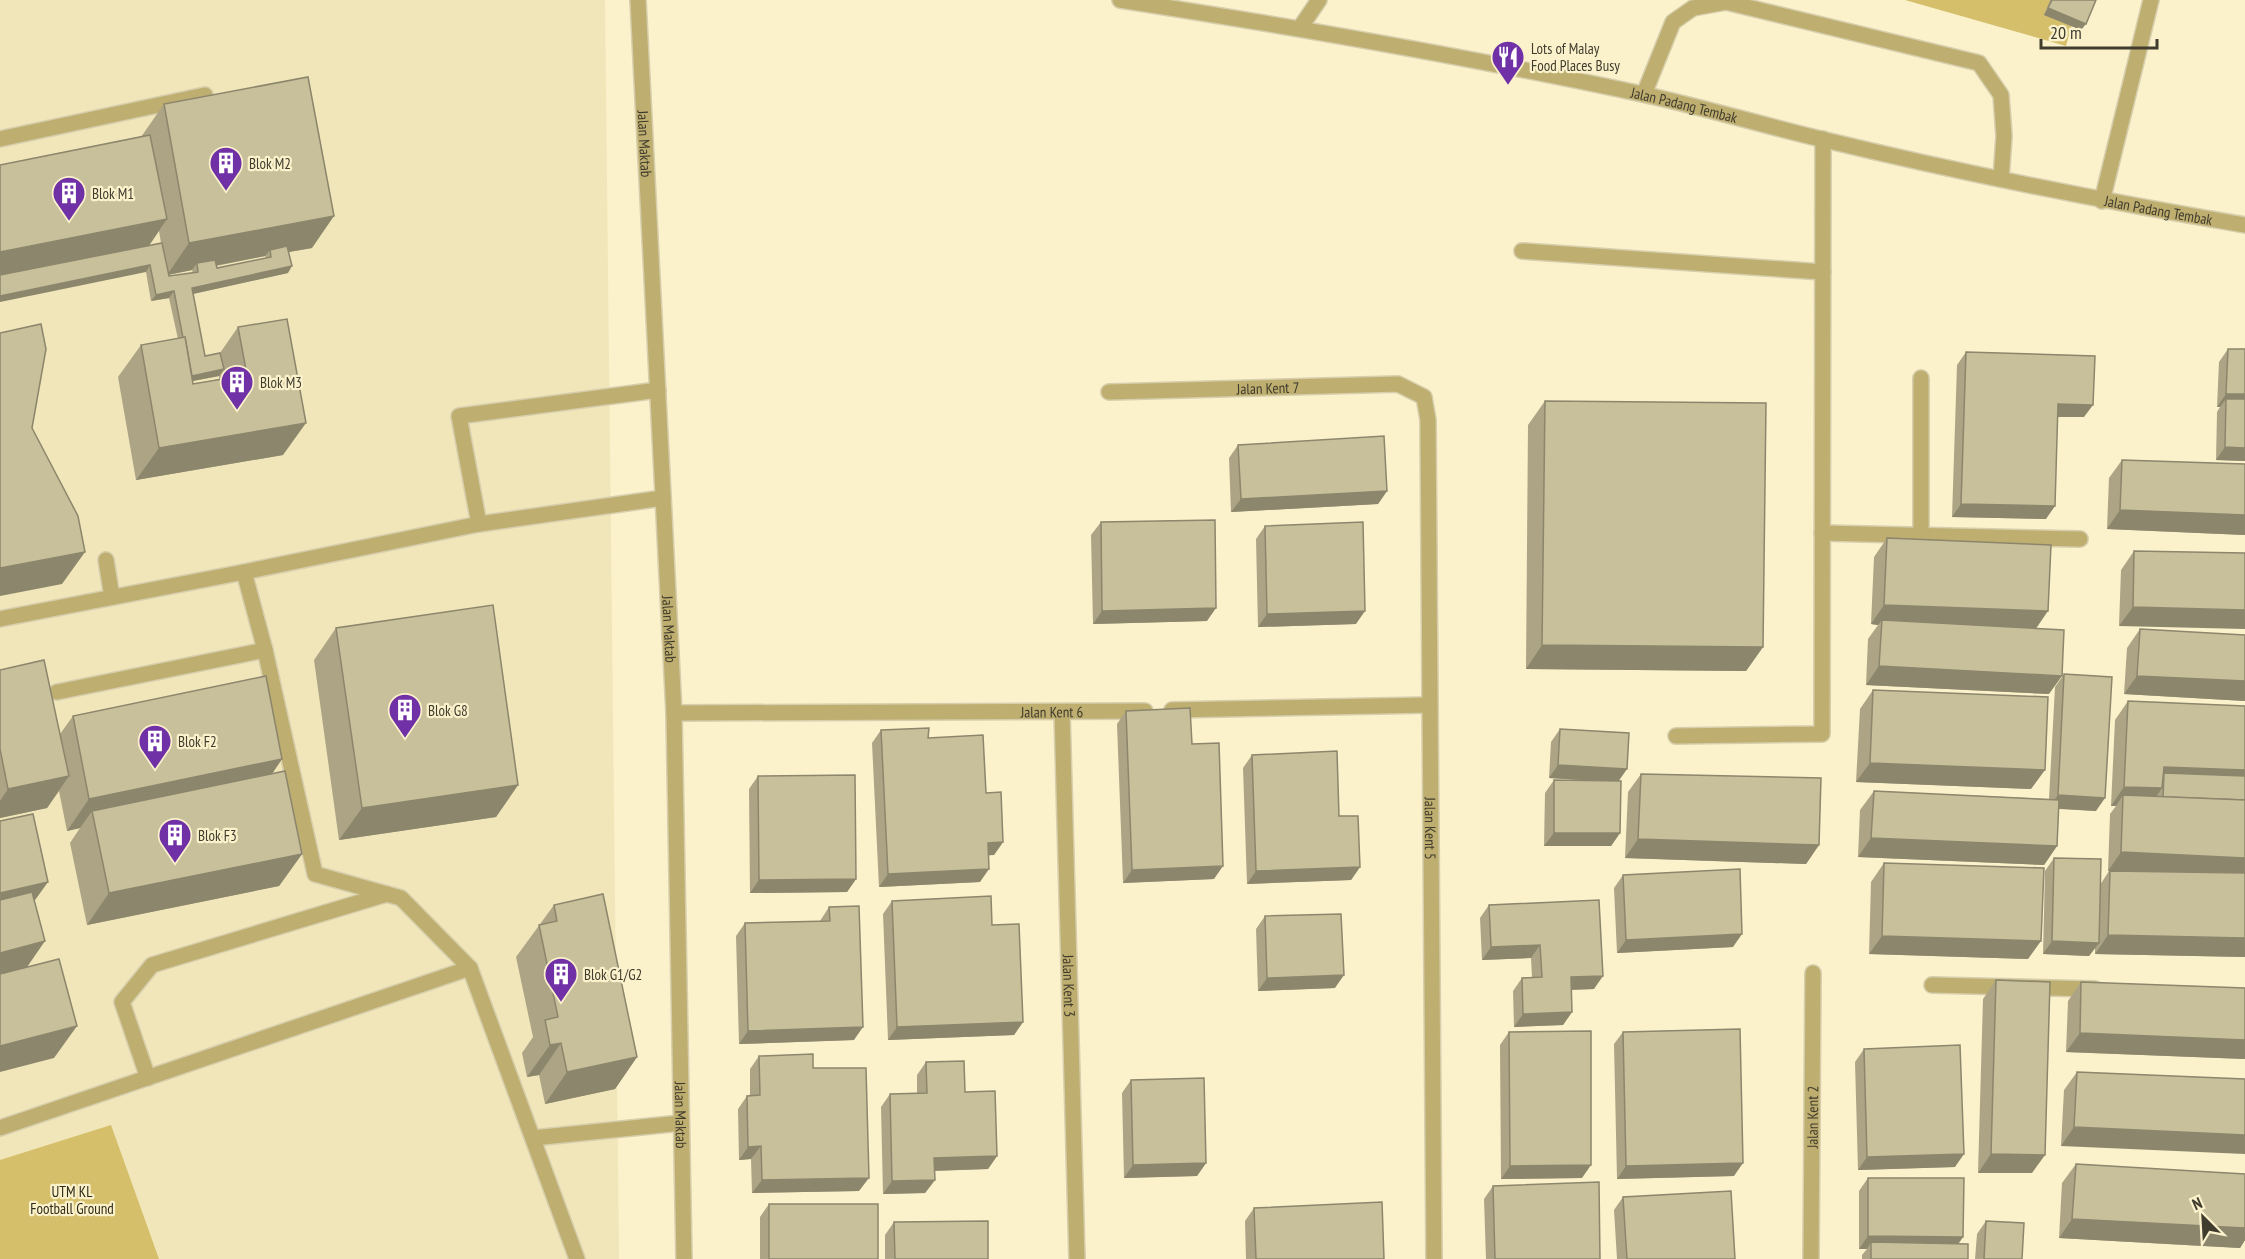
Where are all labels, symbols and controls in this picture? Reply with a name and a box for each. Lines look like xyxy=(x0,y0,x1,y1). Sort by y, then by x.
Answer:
scale bar xyxy=(2041,12,2156,50)
text: 20 m xyxy=(2050,21,2082,44)
restaurant icon: Lots of Malay Food Places Busy xyxy=(1490,39,1526,86)
place label: Lots of Malay Food Places Busy xyxy=(1531,39,1620,75)
street label: Jalan Padang Tembak xyxy=(1628,82,1740,127)
street label: Jalan Maktab xyxy=(634,109,656,178)
building icon: Blok M2 xyxy=(208,145,244,192)
place label: Blok M2 xyxy=(249,154,291,173)
building icon: Blok M1 xyxy=(51,175,87,222)
place label: Blok M1 xyxy=(92,184,134,203)
street label: Jalan Padang Tembak xyxy=(2102,190,2214,229)
building icon: Blok M3 xyxy=(219,364,255,411)
place label: Blok M3 xyxy=(260,373,302,392)
street label: Jalan Kent 7 xyxy=(1235,377,1300,398)
street label: Jalan Maktab xyxy=(659,594,681,663)
building icon: Blok G8 xyxy=(387,692,423,739)
place label: Blok G8 xyxy=(428,701,468,720)
street label: Jalan Kent 6 xyxy=(1020,702,1084,721)
building icon: Blok F2 xyxy=(137,723,173,770)
place label: Blok F2 xyxy=(178,732,217,751)
street label: Jalan Kent 5 xyxy=(1421,796,1441,860)
building icon: Blok F3 xyxy=(157,817,193,864)
place label: Blok F3 xyxy=(198,826,237,845)
street label: Jalan Kent 3 xyxy=(1059,953,1080,1017)
building icon: Blok G1/G2 xyxy=(543,956,579,1003)
place label: Blok G1/G2 xyxy=(584,965,642,984)
street label: Jalan Maktab xyxy=(671,1080,691,1149)
street label: Jalan Kent 2 xyxy=(1802,1086,1822,1149)
park label: UTM KL Football Ground xyxy=(30,1182,114,1218)
north arrow xyxy=(2173,1187,2233,1247)
text: N xyxy=(2189,1192,2205,1214)

